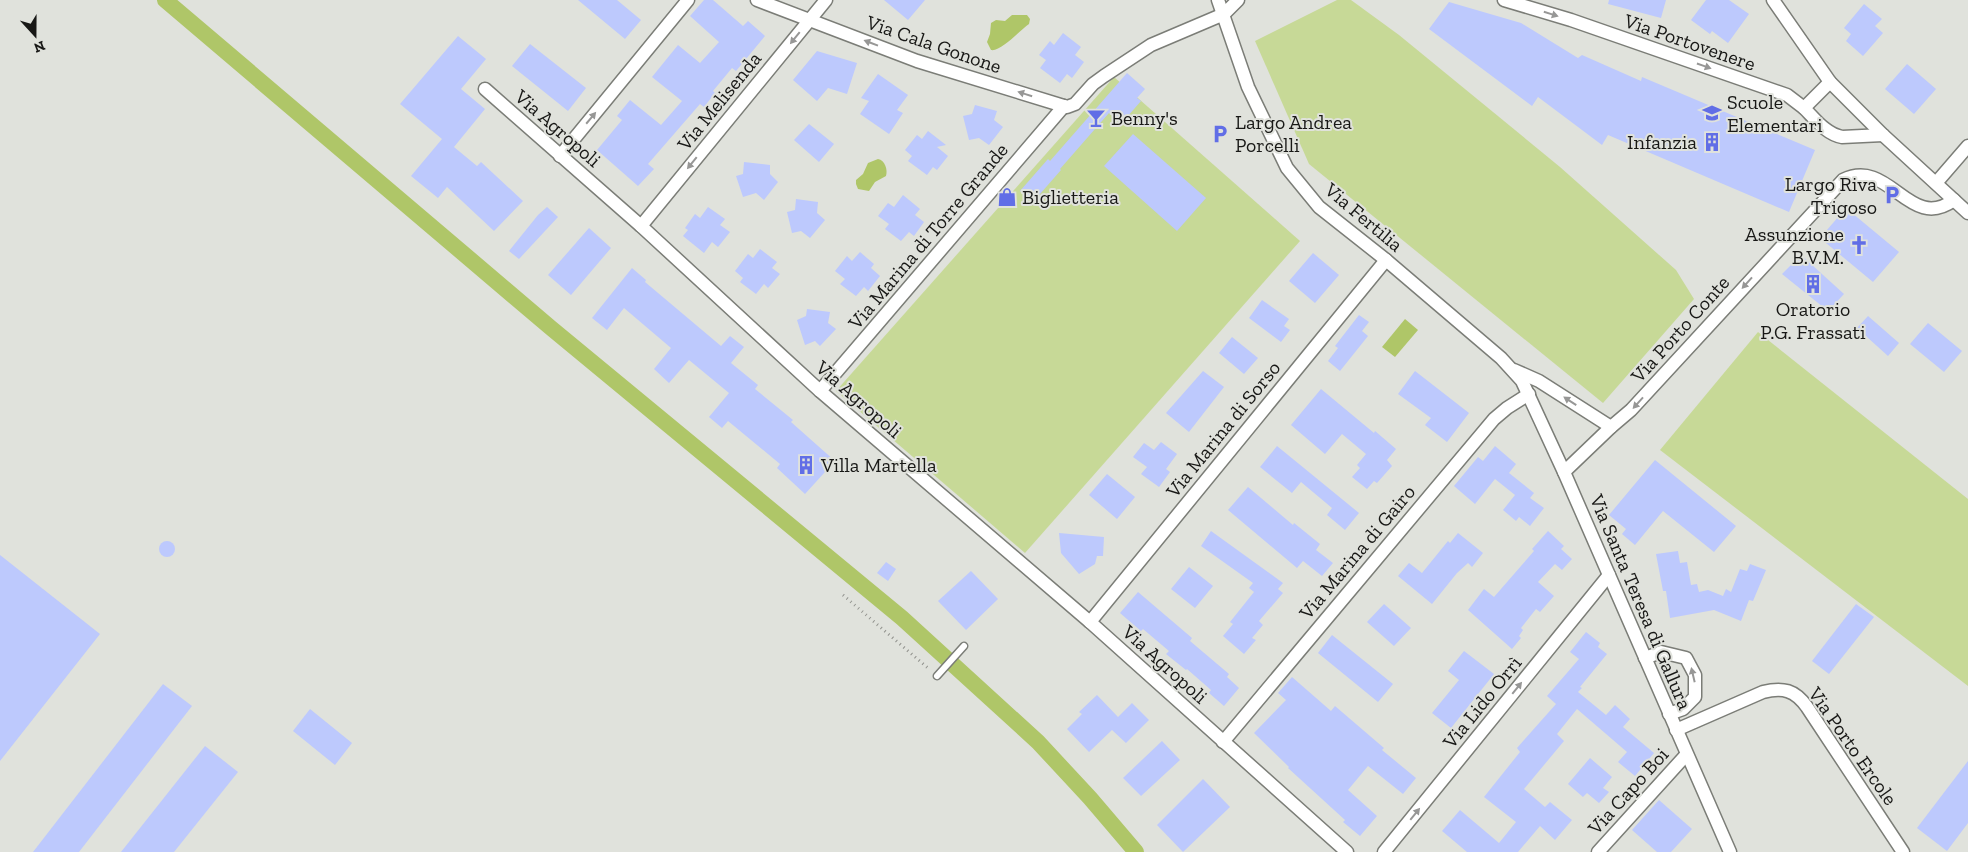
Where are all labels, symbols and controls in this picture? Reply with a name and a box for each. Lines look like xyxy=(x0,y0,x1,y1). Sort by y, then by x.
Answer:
street label: Via Portovenere xyxy=(1620,8,1759,76)
street label: Via Cala Gonone xyxy=(862,9,1005,78)
north arrow xyxy=(10,10,60,60)
one-way arrow xyxy=(1543,11,1558,19)
one-way arrow xyxy=(790,31,801,44)
text: N xyxy=(31,37,47,57)
one-way arrow xyxy=(863,39,878,47)
street label: Via Melisenda xyxy=(671,47,766,156)
one-way arrow xyxy=(1697,63,1712,71)
street label: Via Agropoli xyxy=(509,83,606,172)
one-way arrow xyxy=(1017,89,1032,97)
place label: Scuole Elementari xyxy=(1727,90,1823,137)
school or university icon: Scuole Elementari xyxy=(1701,102,1723,124)
place label: Benny's xyxy=(1111,106,1178,130)
bar icon: Benny's xyxy=(1085,107,1107,129)
place label: Largo Andrea Porcelli xyxy=(1235,110,1352,157)
one-way arrow xyxy=(585,113,597,125)
parking icon: Largo Andrea Porcelli xyxy=(1209,123,1231,145)
place label: Infanzia xyxy=(1627,130,1697,154)
building icon: Infanzia xyxy=(1701,131,1723,153)
street label: Via Marina di Torre Grande xyxy=(842,138,1013,335)
one-way arrow xyxy=(687,157,698,170)
place label: Largo Riva Trigoso xyxy=(1785,172,1877,219)
street label: Via Fertilia xyxy=(1319,177,1408,257)
parking icon: Largo Riva Trigoso xyxy=(1881,184,1903,206)
place label: Biglietteria xyxy=(1022,185,1119,209)
shop icon: Biglietteria xyxy=(996,186,1018,208)
place label: Assunzione B.V.M. xyxy=(1745,222,1844,269)
church icon: Assunzione B.V.M. xyxy=(1848,234,1870,256)
street label: Via Porto Conte xyxy=(1625,271,1734,388)
building icon: Oratorio P.G. Frassati xyxy=(1802,273,1824,295)
one-way arrow xyxy=(1741,277,1753,289)
place label: Oratorio P.G. Frassati xyxy=(1760,297,1866,344)
street label: Via Agropoli xyxy=(810,354,907,443)
street label: Via Marina di Sorso xyxy=(1160,356,1285,503)
one-way arrow xyxy=(1563,396,1576,406)
one-way arrow xyxy=(1632,397,1643,410)
place label: Villa Martella xyxy=(820,453,937,477)
building icon: Villa Martella xyxy=(795,454,817,476)
street label: Via Marina di Gairo xyxy=(1293,480,1420,625)
street label: Via Santa Teresa di Gallura xyxy=(1584,490,1697,713)
street label: Via Agropoli xyxy=(1117,619,1213,709)
street label: Via Lido Orrì xyxy=(1437,651,1527,754)
one-way arrow xyxy=(1689,668,1697,683)
one-way arrow xyxy=(1512,682,1523,695)
street label: Via Porto Ercole xyxy=(1803,682,1903,810)
street label: Via Capo Boi xyxy=(1582,742,1674,840)
one-way arrow xyxy=(1409,808,1420,821)

